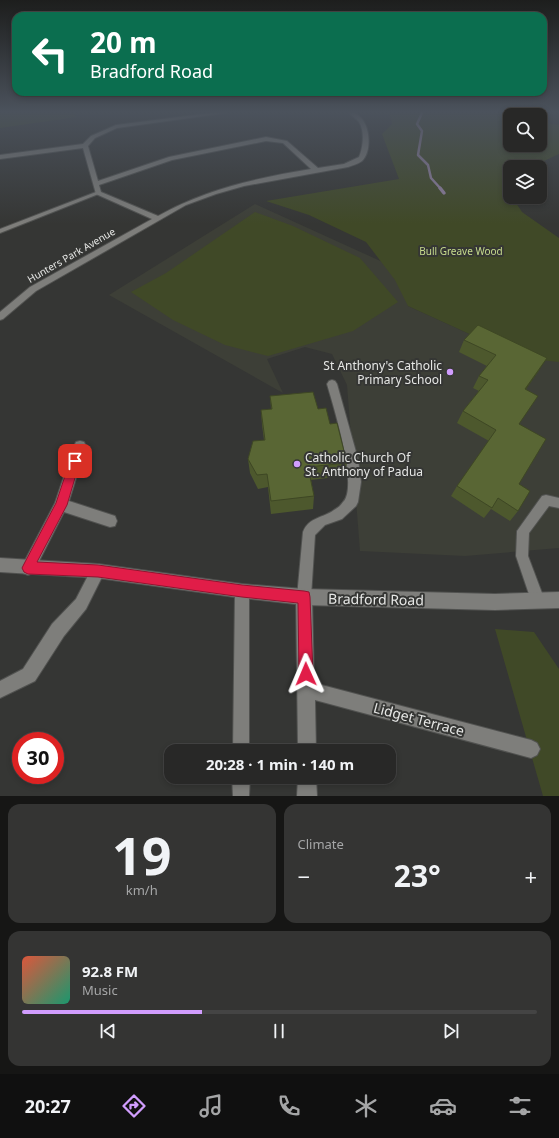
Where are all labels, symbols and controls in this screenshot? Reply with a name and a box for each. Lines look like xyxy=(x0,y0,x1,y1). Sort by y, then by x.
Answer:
text: 20 m xyxy=(90,23,157,61)
icon: left xyxy=(24,28,76,80)
text: Bradford Road xyxy=(90,59,213,83)
map controls xyxy=(503,108,547,204)
button: search xyxy=(503,108,547,152)
button: layers xyxy=(503,160,547,204)
street label: Hunters Park Avenue xyxy=(24,224,118,286)
park label: Bull Greave Wood xyxy=(419,244,503,258)
place label: St Anthony's Catholic Primary School xyxy=(323,357,442,388)
marker: St Anthony's Catholic Primary School xyxy=(445,367,455,377)
pin xyxy=(58,444,92,478)
place label: Catholic Church Of St. Anthony of Padua xyxy=(305,449,423,480)
icon: arrive xyxy=(64,450,86,472)
marker: Catholic Church Of St. Anthony of Padua xyxy=(292,459,302,469)
street label: Bradford Road xyxy=(328,589,424,609)
position arrow xyxy=(285,653,327,695)
street label: Lidget Terrace xyxy=(372,698,467,740)
speed limit sign: 30 xyxy=(12,732,64,784)
text: 20:28 · 1 min · 140 m xyxy=(206,754,354,774)
text: 19 xyxy=(112,819,172,890)
text: Climate xyxy=(298,835,344,853)
text: 23° xyxy=(394,855,441,896)
text: − xyxy=(298,861,310,891)
text: + xyxy=(524,861,537,891)
text: km/h xyxy=(126,881,158,899)
text: 92.8 FM xyxy=(82,961,138,981)
text: Music xyxy=(82,981,118,999)
icon: previous xyxy=(97,1020,119,1042)
icon: pause xyxy=(268,1020,290,1042)
icon: next xyxy=(440,1020,462,1042)
icon: directions xyxy=(120,1092,148,1120)
icon: music xyxy=(197,1092,225,1120)
icon: phone xyxy=(275,1092,303,1120)
icon: climate xyxy=(352,1092,380,1120)
icon: car xyxy=(429,1092,457,1120)
icon: filters xyxy=(506,1092,534,1120)
text: 20:27 xyxy=(25,1094,71,1118)

